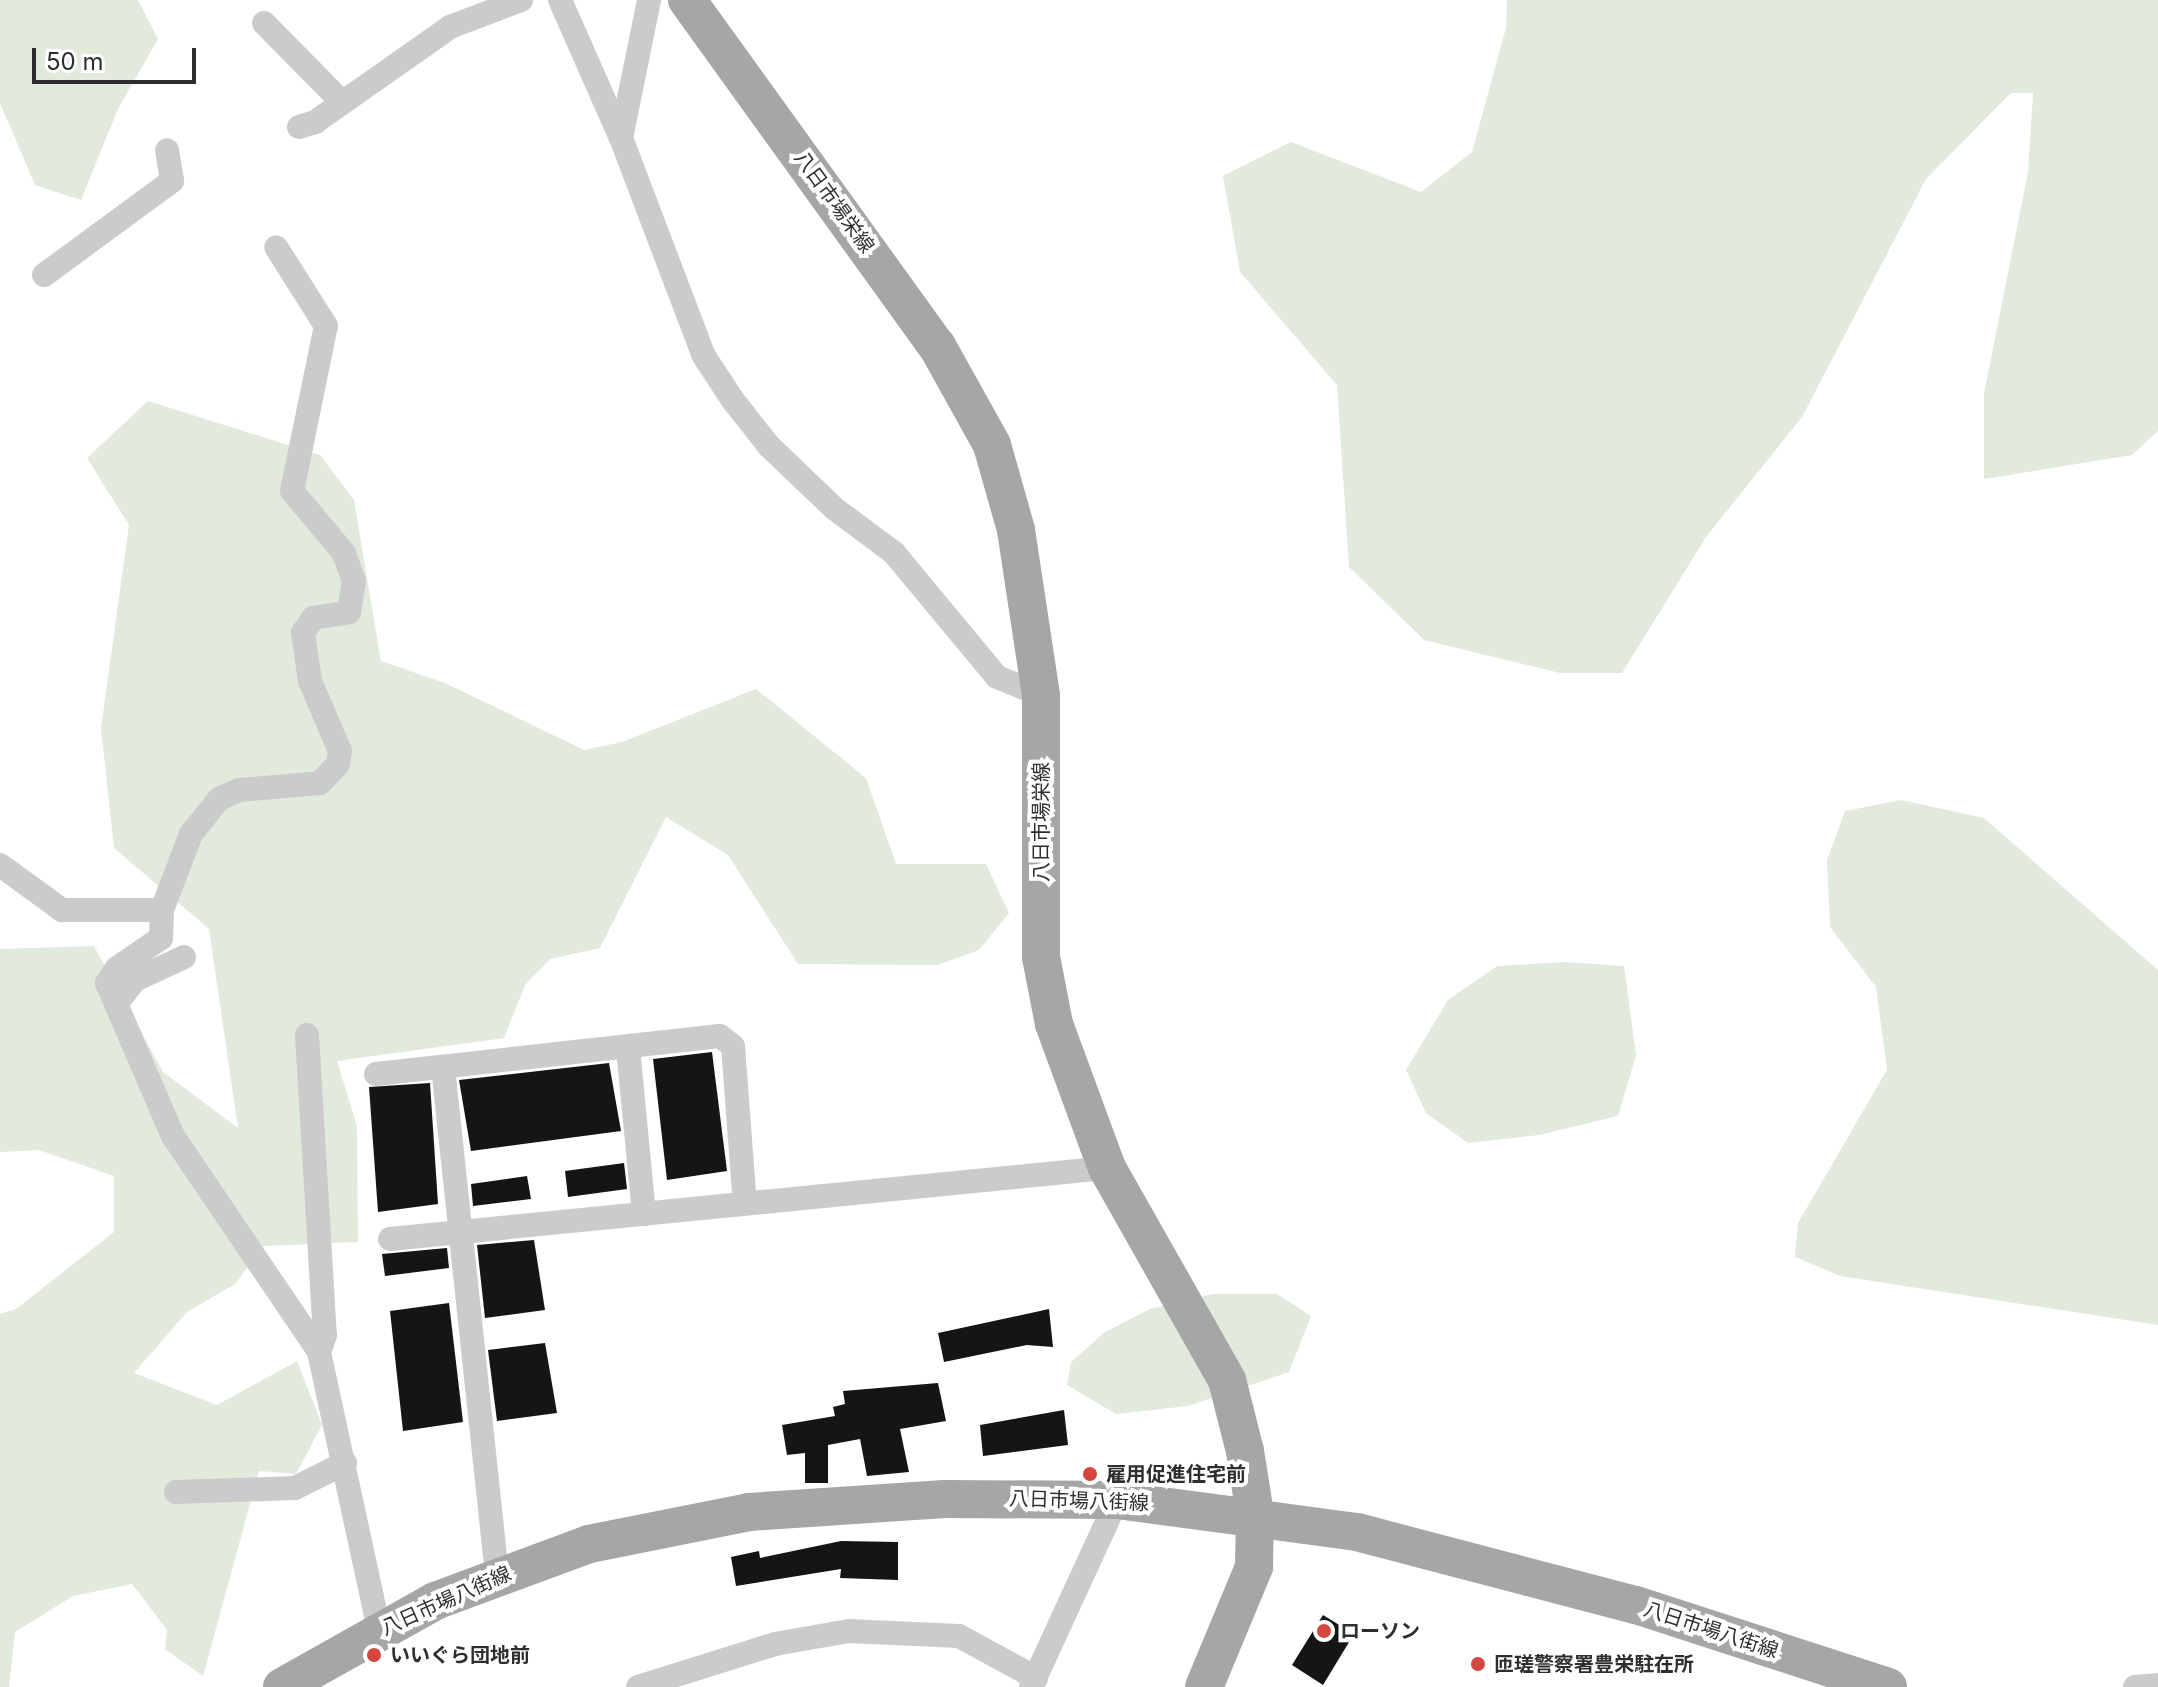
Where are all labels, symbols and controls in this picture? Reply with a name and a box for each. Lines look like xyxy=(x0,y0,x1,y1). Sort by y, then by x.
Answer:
scale bar xyxy=(36,32,200,82)
text: 50 m xyxy=(46,47,104,76)
street label: 八日市場栄線 xyxy=(789,146,879,258)
street label: 八日市場栄線 xyxy=(1029,762,1053,882)
place label: 雇用促進住宅前 xyxy=(1106,1462,1246,1486)
marker: 雇用促進住宅前 xyxy=(1081,1465,1099,1483)
street label: 八日市場八街線 xyxy=(1009,1487,1149,1515)
street label: 八日市場八街線 xyxy=(377,1562,515,1640)
street label: 八日市場八街線 xyxy=(1641,1597,1781,1663)
place label: ローソン xyxy=(1340,1619,1420,1643)
marker: ローソン xyxy=(1315,1622,1333,1640)
place label: いいぐら団地前 xyxy=(390,1643,530,1667)
marker: いいぐら団地前 xyxy=(365,1646,383,1664)
place label: 匝瑳警察署豊栄駐在所 xyxy=(1494,1652,1694,1676)
marker: 匝瑳警察署豊栄駐在所 xyxy=(1469,1655,1487,1673)

